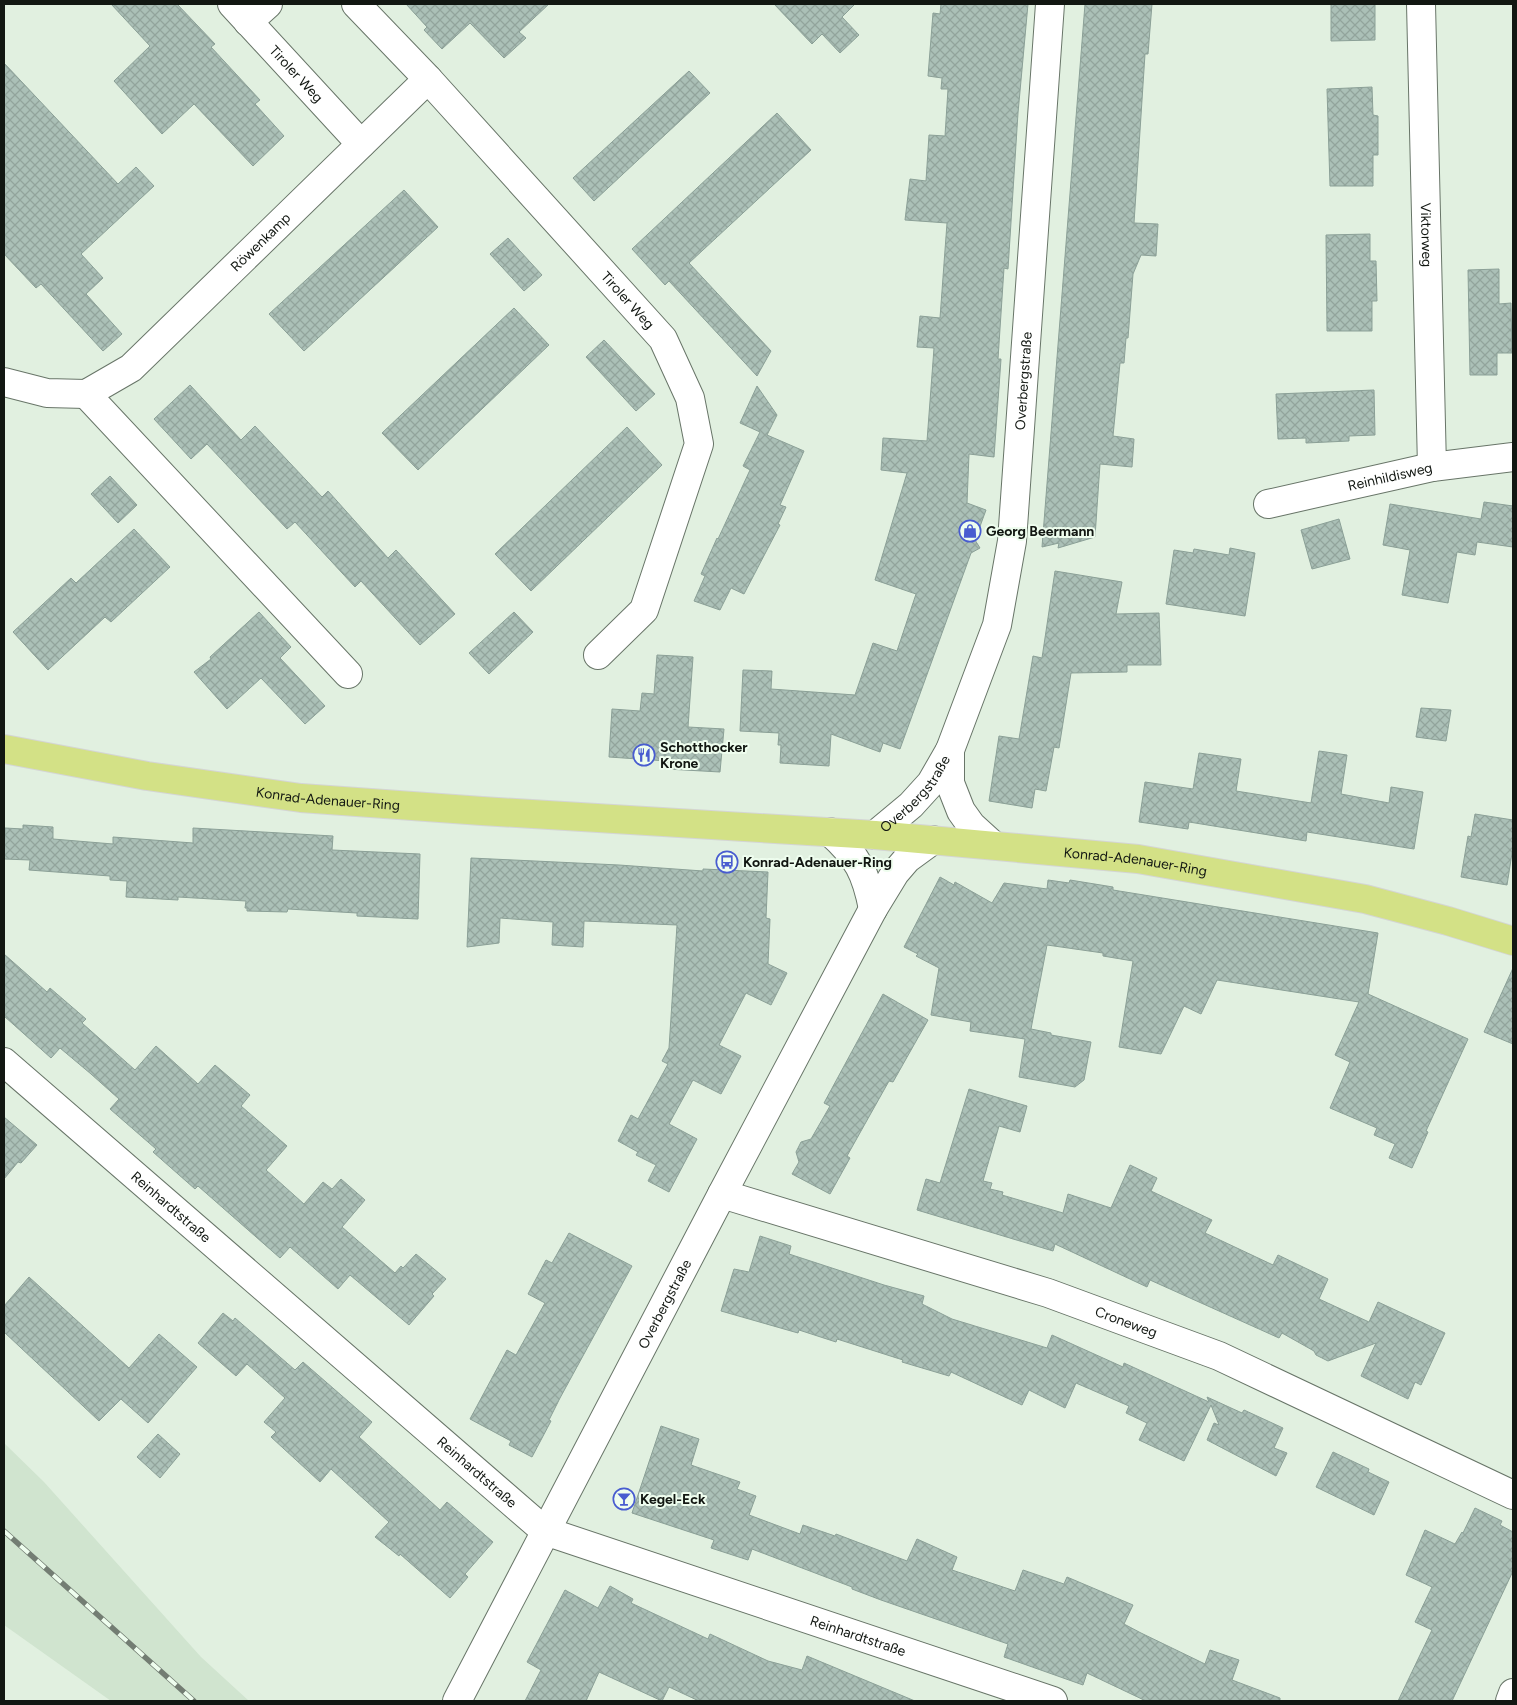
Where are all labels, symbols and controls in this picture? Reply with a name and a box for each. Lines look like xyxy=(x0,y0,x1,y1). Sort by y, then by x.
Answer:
street label: Tiroler Weg xyxy=(266,42,326,106)
street label: Viktorweg xyxy=(1417,202,1435,267)
street label: Röwenkamp xyxy=(227,209,294,275)
street label: Tiroler Weg xyxy=(597,268,658,333)
street label: Overbergstraße xyxy=(1012,331,1036,431)
street label: Reinhildisweg xyxy=(1346,459,1434,495)
shop icon: Georg Beermann xyxy=(958,519,982,543)
place label: Georg Beermann xyxy=(986,523,1094,540)
place label: Schotthocker Krone xyxy=(660,739,748,772)
restaurant icon: Schotthocker Krone xyxy=(632,743,656,767)
street label: Overbergstraße xyxy=(877,752,954,836)
street label: Konrad-Adenauer-Ring xyxy=(255,784,401,814)
street label: Konrad-Adenauer-Ring xyxy=(1063,844,1208,880)
bus stop icon: Konrad-Adenauer-Ring xyxy=(715,850,739,874)
place label: Konrad-Adenauer-Ring xyxy=(743,854,892,871)
street label: Reinhardtstraße xyxy=(127,1168,214,1247)
street label: Overbergstraße xyxy=(635,1256,695,1352)
street label: Croneweg xyxy=(1093,1303,1159,1341)
street label: Reinhardtstraße xyxy=(433,1433,520,1512)
bar icon: Kegel-Eck xyxy=(612,1487,636,1511)
place label: Kegel-Eck xyxy=(640,1491,706,1508)
street label: Reinhardtstraße xyxy=(808,1612,908,1660)

